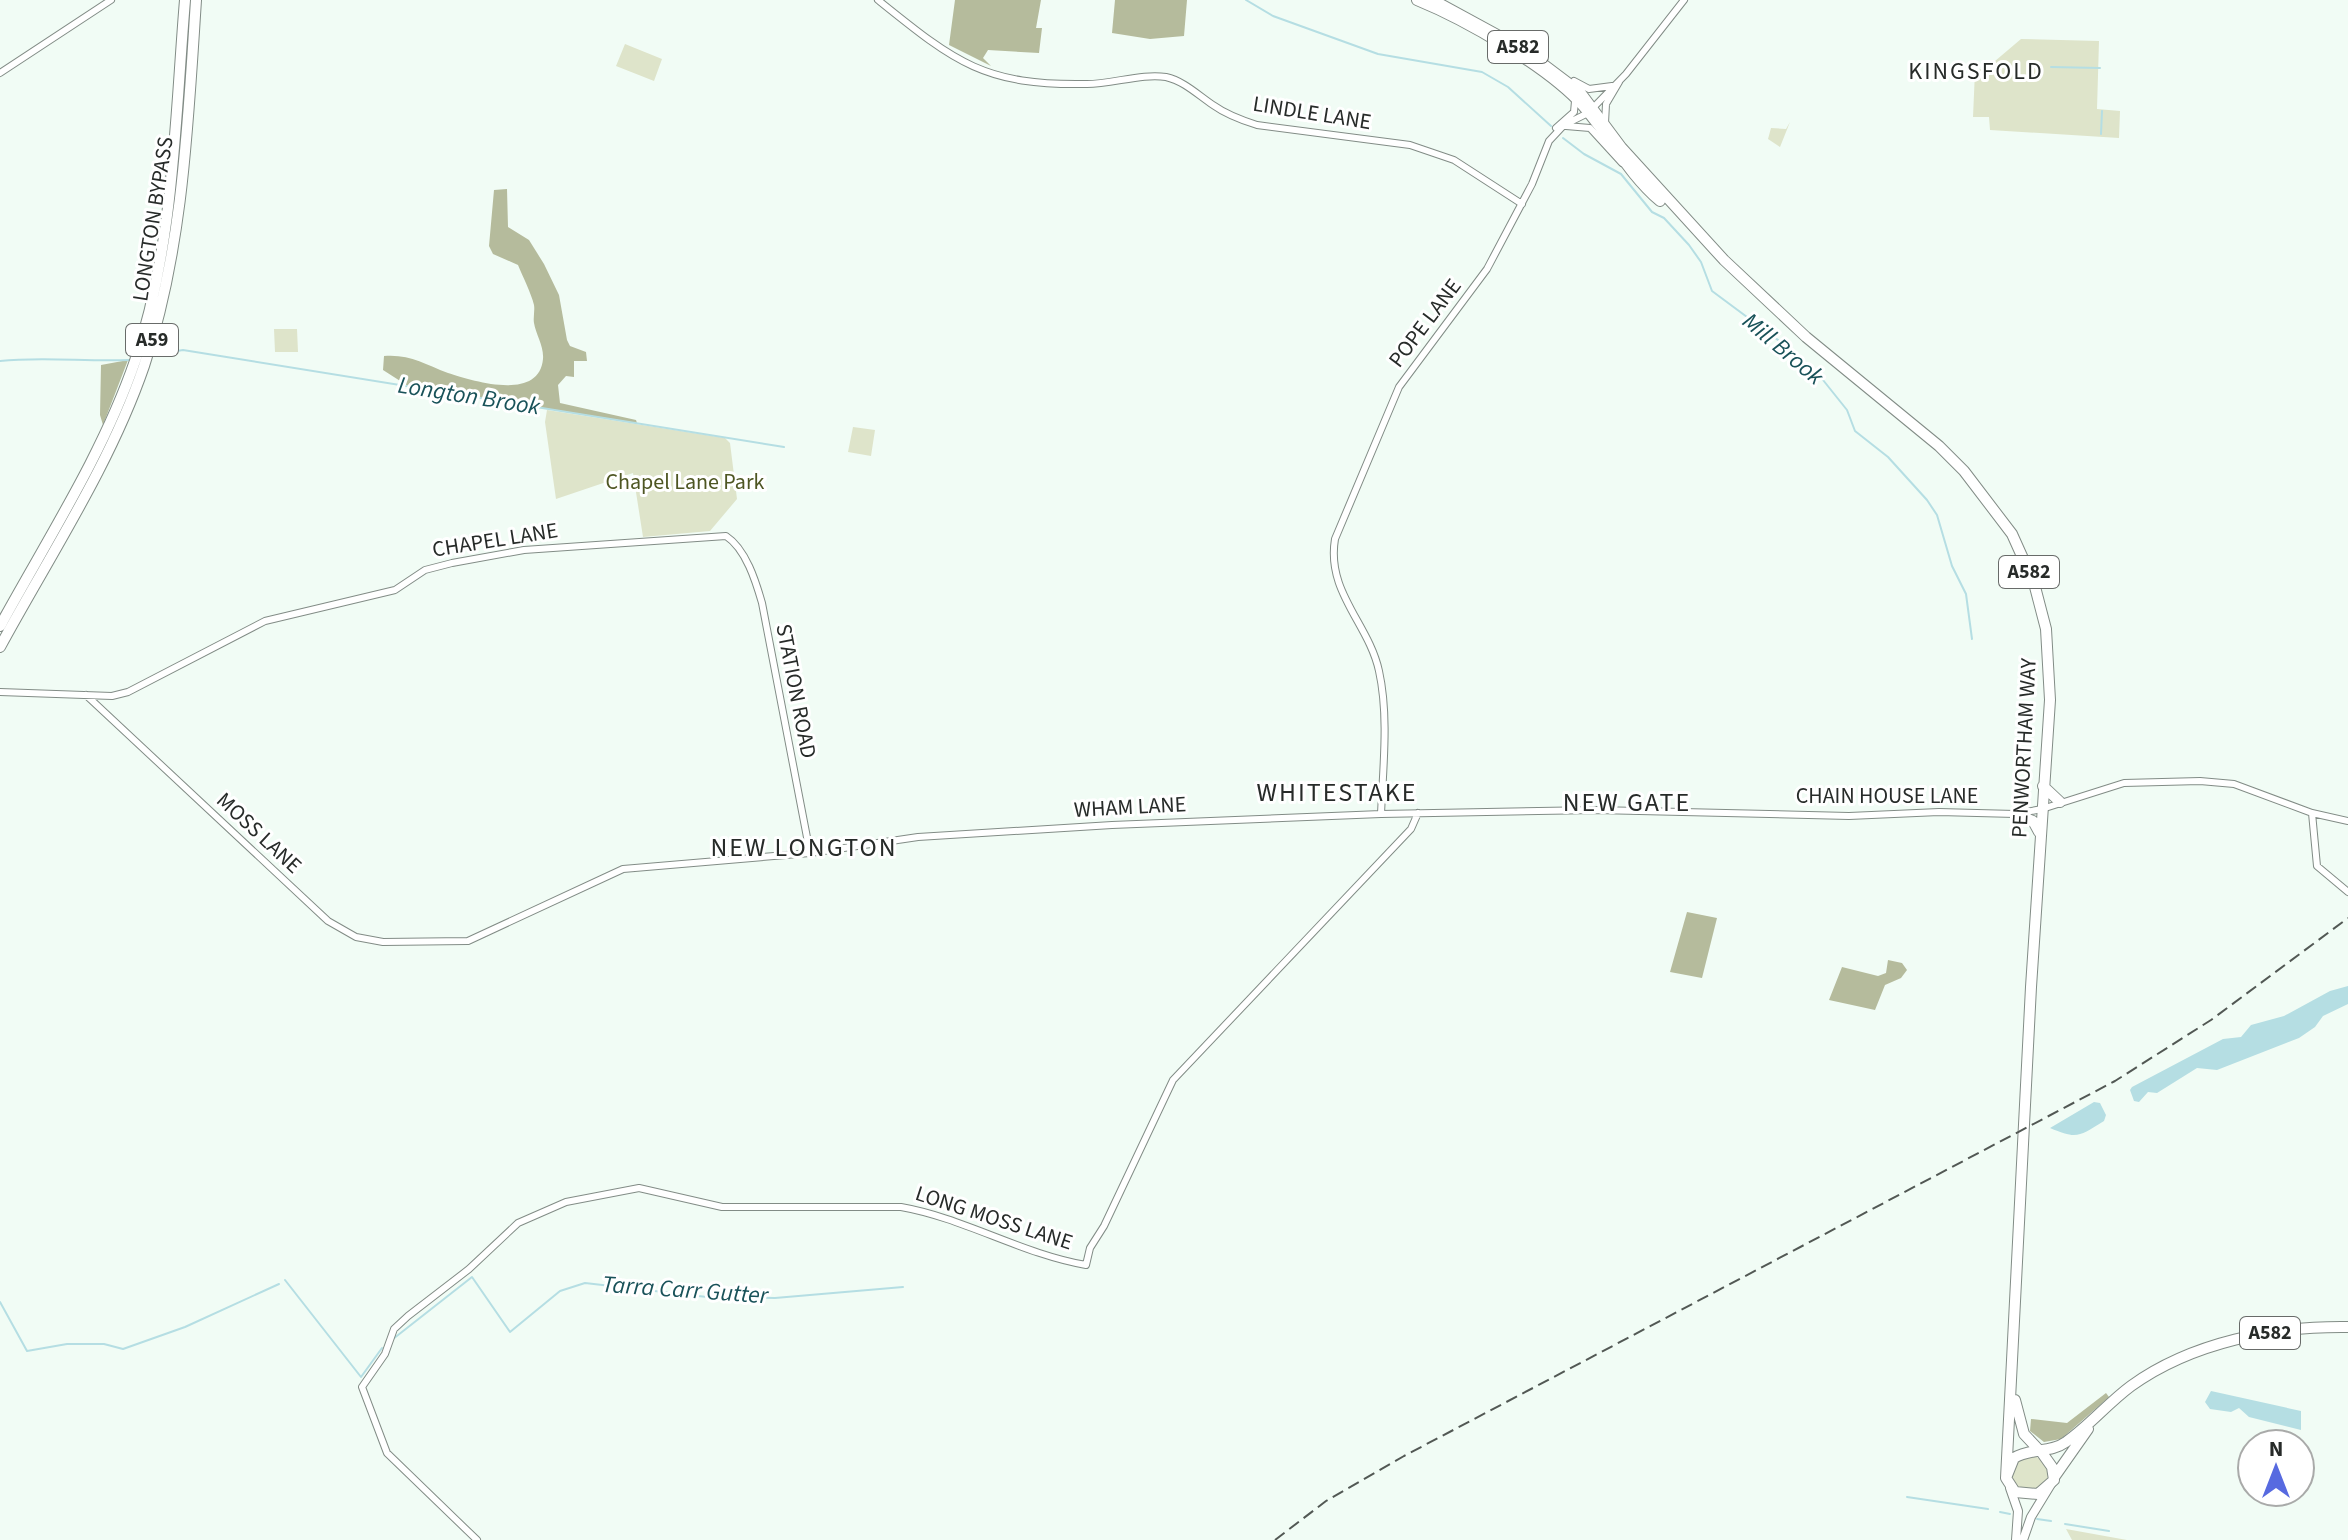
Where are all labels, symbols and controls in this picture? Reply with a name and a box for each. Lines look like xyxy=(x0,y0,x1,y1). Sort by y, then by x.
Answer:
road number: A582 xyxy=(1488,31,1548,63)
district label: KINGSFOLD xyxy=(1908,54,2044,89)
street label: LINDLE LANE xyxy=(1251,88,1373,138)
street label: LONGTON BYPASS xyxy=(124,134,182,304)
street label: POPE LANE xyxy=(1381,272,1469,374)
water label: Mill Brook xyxy=(1735,304,1832,394)
road number: A59 xyxy=(126,324,178,356)
water label: Longton Brook xyxy=(395,368,543,425)
park label: Chapel Lane Park xyxy=(605,466,765,498)
street label: CHAPEL LANE xyxy=(430,514,560,566)
road number: A582 xyxy=(1999,556,2059,588)
street label: STATION ROAD xyxy=(767,621,825,761)
street label: PENWORTHAM WAY xyxy=(2003,657,2045,839)
district label: WHITESTAKE xyxy=(1257,774,1418,811)
street label: CHAIN HOUSE LANE xyxy=(1796,780,1978,812)
district label: NEW GATE xyxy=(1563,784,1691,821)
street label: MOSS LANE xyxy=(209,785,309,881)
street label: WHAM LANE xyxy=(1073,788,1187,826)
district label: NEW LONGTON xyxy=(710,829,898,866)
street label: LONG MOSS LANE xyxy=(911,1177,1077,1259)
water label: Tarra Carr Gutter xyxy=(601,1267,771,1313)
road number: A582 xyxy=(2240,1317,2300,1349)
north arrow xyxy=(2236,1428,2316,1508)
text: N xyxy=(2269,1433,2283,1465)

